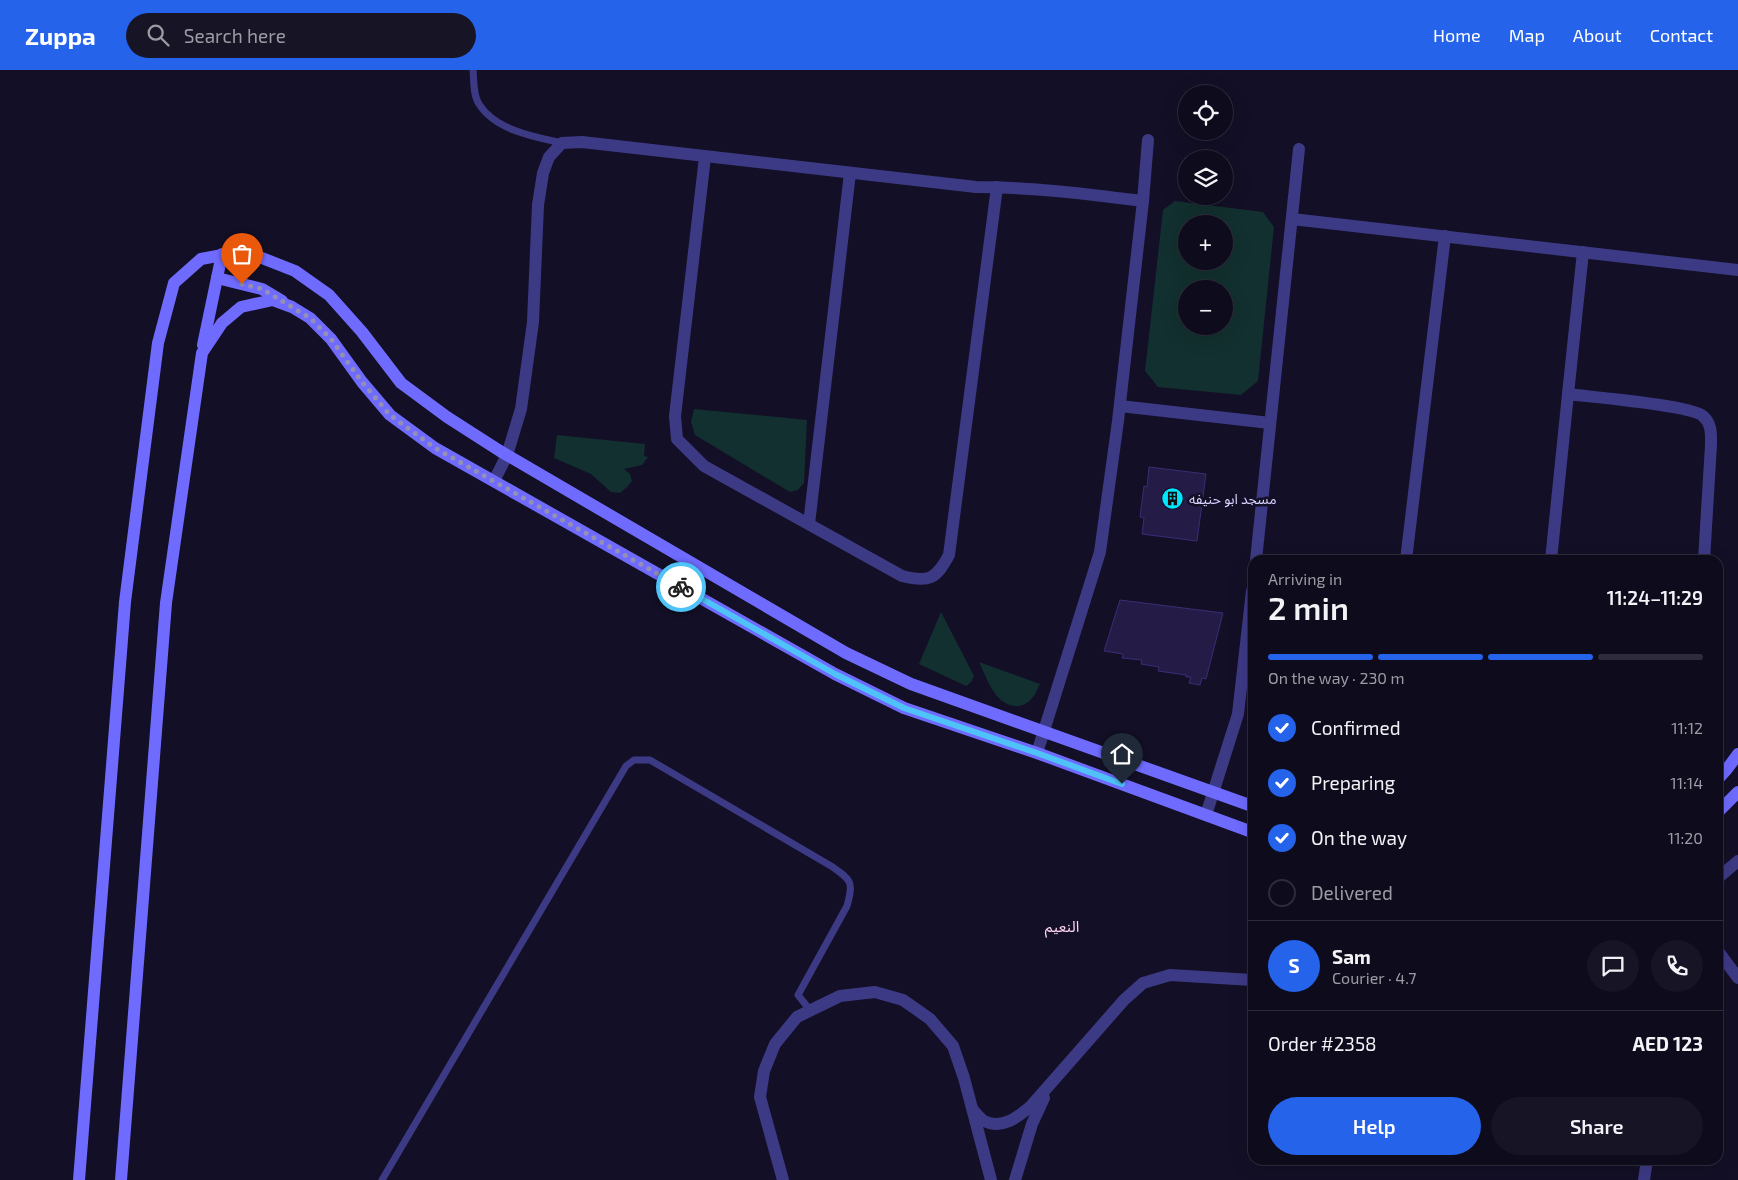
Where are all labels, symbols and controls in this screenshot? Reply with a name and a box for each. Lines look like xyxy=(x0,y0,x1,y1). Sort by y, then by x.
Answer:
search box xyxy=(126,13,476,58)
text: Zuppa xyxy=(25,21,96,50)
icon: search xyxy=(144,21,172,49)
text: Search here xyxy=(184,24,286,47)
text: Home xyxy=(1433,24,1481,46)
text: Map xyxy=(1509,24,1545,46)
text: About xyxy=(1573,24,1622,46)
text: Contact xyxy=(1650,24,1713,46)
map controls xyxy=(1178,85,1233,335)
button: locate xyxy=(1178,85,1233,140)
button: layers xyxy=(1178,150,1233,205)
button: + xyxy=(1178,215,1233,270)
pin xyxy=(221,233,263,284)
icon: bag xyxy=(228,240,256,268)
button: − xyxy=(1178,280,1233,335)
building icon: مسجد ابو حنيفه xyxy=(1161,486,1185,510)
place label: مسجد ابو حنيفه xyxy=(1189,490,1277,508)
courier xyxy=(656,562,706,612)
text: Arriving in xyxy=(1268,569,1342,588)
icon: bike xyxy=(667,573,695,601)
text: 11:24–11:29 xyxy=(1607,586,1703,609)
text: 2 min xyxy=(1268,588,1349,626)
text: On the way · 230 m xyxy=(1268,668,1405,687)
icon: check xyxy=(1268,714,1296,742)
text: Confirmed xyxy=(1311,716,1401,739)
text: 11:12 xyxy=(1671,718,1703,737)
pin xyxy=(1101,733,1143,784)
icon: home xyxy=(1108,740,1136,768)
icon: check xyxy=(1268,769,1296,797)
text: Preparing xyxy=(1311,771,1395,794)
text: 11:14 xyxy=(1670,773,1703,792)
icon: check xyxy=(1268,824,1296,852)
text: On the way xyxy=(1311,826,1407,849)
text: 11:20 xyxy=(1668,828,1703,847)
text: Delivered xyxy=(1311,881,1393,904)
district label: النعيم xyxy=(1045,917,1079,938)
button: chat xyxy=(1587,940,1639,992)
button: phone xyxy=(1651,940,1703,992)
text: Sam xyxy=(1332,945,1371,968)
text: S xyxy=(1288,954,1300,977)
text: Courier · 4.7 xyxy=(1332,968,1416,987)
text: Order #2358 xyxy=(1268,1032,1377,1055)
text: AED 123 xyxy=(1633,1032,1703,1055)
button: Help xyxy=(1268,1097,1481,1155)
button: Share xyxy=(1491,1097,1703,1155)

